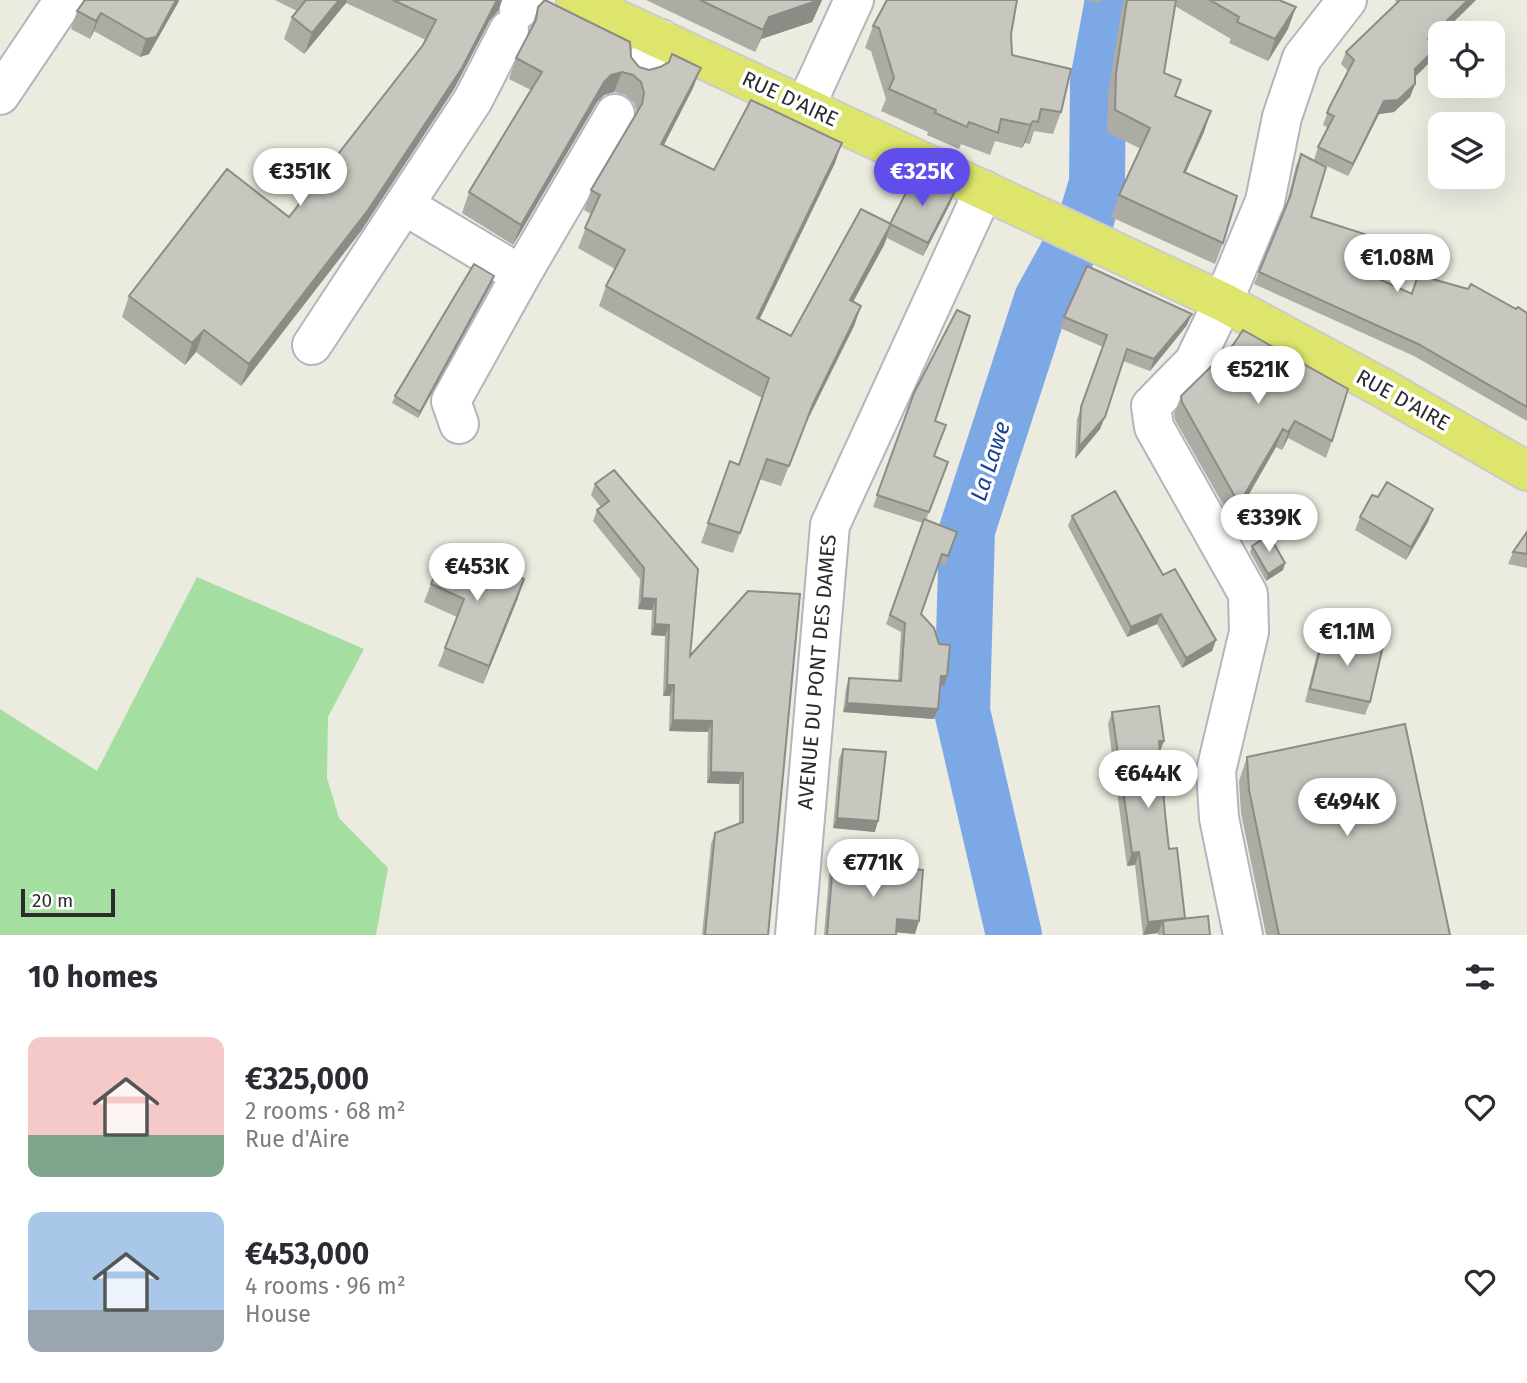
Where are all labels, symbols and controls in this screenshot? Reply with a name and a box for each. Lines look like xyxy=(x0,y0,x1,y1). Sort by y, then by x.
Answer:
map controls xyxy=(1428,21,1505,189)
button: locate xyxy=(1428,21,1505,98)
street label: RUE D'AIRE xyxy=(738,65,842,133)
button: layers xyxy=(1428,112,1505,189)
pin: €351K xyxy=(251,148,349,208)
pin: €325K xyxy=(873,148,971,208)
text: €351K xyxy=(269,157,331,185)
text: €325K xyxy=(890,157,954,185)
pin: €1.08M xyxy=(1340,234,1454,294)
text: €1.08M xyxy=(1360,243,1434,271)
pin: €521K xyxy=(1209,346,1307,406)
text: €521K xyxy=(1227,355,1289,383)
street label: RUE D'AIRE xyxy=(1352,364,1454,436)
water label: La Lawe xyxy=(964,418,1016,504)
pin: €339K xyxy=(1220,494,1318,554)
text: €339K xyxy=(1237,503,1301,531)
street label: AVENUE DU PONT DES DAMES xyxy=(792,533,842,811)
pin: €453K xyxy=(428,544,526,603)
text: €453K xyxy=(445,552,509,580)
pin: €1.1M xyxy=(1298,608,1396,668)
text: €1.1M xyxy=(1319,617,1375,645)
pin: €644K xyxy=(1099,750,1197,810)
text: €644K xyxy=(1115,759,1181,787)
pin: €494K xyxy=(1298,778,1396,838)
text: €494K xyxy=(1314,787,1380,815)
pin: €771K xyxy=(824,839,922,899)
text: €771K xyxy=(843,848,903,876)
scale bar xyxy=(21,886,116,918)
text: 20 m xyxy=(32,889,73,912)
icon: filters xyxy=(1461,958,1499,996)
text: 10 homes xyxy=(28,959,158,995)
text: €325,000 xyxy=(245,1061,369,1097)
icon: home xyxy=(84,1065,168,1149)
icon: heart xyxy=(1461,1088,1499,1126)
text: 2 rooms · 68 m² xyxy=(245,1097,406,1125)
text: Rue d'Aire xyxy=(245,1125,349,1153)
text: €453,000 xyxy=(245,1236,369,1272)
icon: home xyxy=(84,1240,168,1324)
icon: heart xyxy=(1461,1263,1499,1301)
text: 4 rooms · 96 m² xyxy=(245,1272,406,1300)
text: House xyxy=(245,1300,311,1328)

